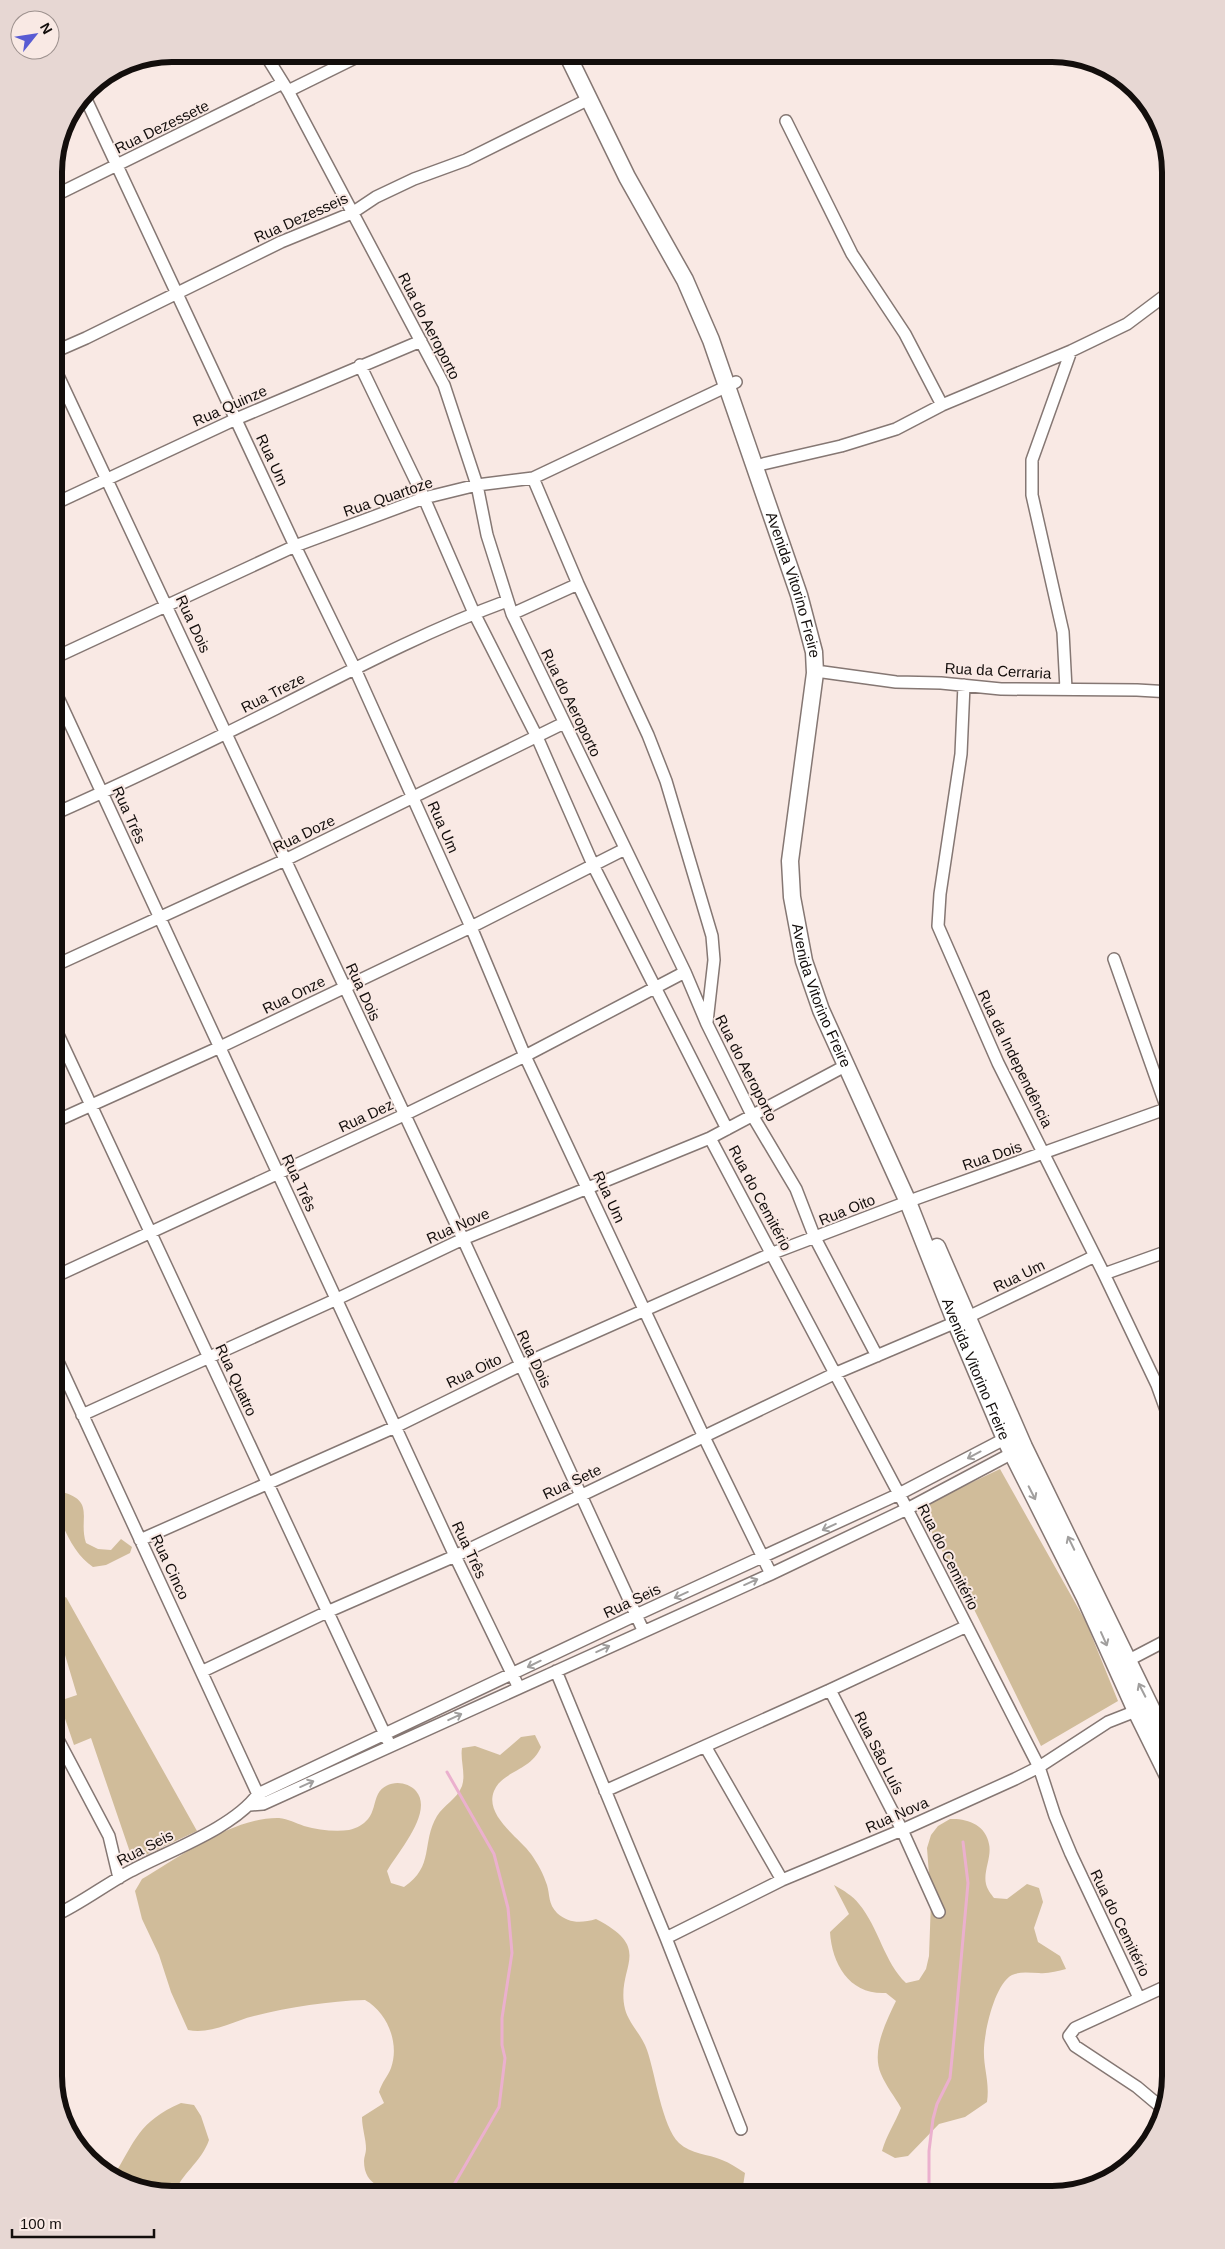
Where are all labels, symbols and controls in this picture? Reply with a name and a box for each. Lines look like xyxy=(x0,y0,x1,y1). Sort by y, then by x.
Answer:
north arrow xyxy=(10,10,60,60)
text: N xyxy=(37,20,56,37)
street label: Rua Dezessete xyxy=(112,96,212,157)
street label: Rua Dezesseis xyxy=(251,189,350,246)
street label: Rua do Aeroporto xyxy=(395,270,464,382)
street label: Rua Quinze xyxy=(190,382,269,429)
street label: Rua Um xyxy=(253,431,292,488)
street label: Rua Quartoze xyxy=(341,473,435,520)
street label: Avenida Vitorino Freire xyxy=(763,510,823,658)
street label: Rua Dois xyxy=(173,592,214,655)
street label: Rua do Aeroporto xyxy=(538,646,605,759)
street label: Rua da Cerraria xyxy=(944,659,1052,682)
street label: Rua Treze xyxy=(238,669,307,716)
street label: Rua Três xyxy=(109,784,150,846)
street label: Rua Um xyxy=(425,798,462,855)
street label: Rua Doze xyxy=(270,811,337,856)
street label: Avenida Vitorino Freire xyxy=(789,922,855,1070)
street label: Rua Dois xyxy=(343,960,384,1023)
street label: Rua Onze xyxy=(260,972,328,1017)
street label: Rua da Independência xyxy=(975,987,1056,1131)
street label: Rua do Aeroporto xyxy=(712,1012,781,1124)
street label: Rua Dez xyxy=(336,1096,396,1136)
street label: Rua Dois xyxy=(960,1137,1024,1174)
street label: Rua do Cemitério xyxy=(726,1142,795,1253)
street label: Rua Três xyxy=(279,1152,320,1214)
street label: Rua Um xyxy=(590,1168,629,1225)
street label: Rua Oito xyxy=(816,1191,877,1229)
street label: Rua Nove xyxy=(424,1204,492,1247)
street label: Rua Um xyxy=(990,1256,1047,1295)
street label: Avenida Vitorino Freire xyxy=(939,1296,1013,1442)
street label: Rua Dois xyxy=(514,1327,555,1390)
street label: Rua Quatro xyxy=(212,1341,261,1419)
street label: Rua Oito xyxy=(443,1350,504,1391)
one-way arrow xyxy=(967,1450,982,1460)
street label: Rua Sete xyxy=(540,1461,604,1502)
one-way arrow xyxy=(1027,1486,1037,1501)
street label: Rua do Cemitério xyxy=(914,1501,983,1613)
street label: Rua Três xyxy=(449,1519,490,1581)
one-way arrow xyxy=(822,1523,837,1532)
street label: Rua Cinco xyxy=(148,1531,193,1602)
one-way arrow xyxy=(1066,1536,1075,1551)
one-way arrow xyxy=(743,1577,758,1587)
street label: Rua Seis xyxy=(601,1580,663,1621)
one-way arrow xyxy=(674,1590,689,1600)
one-way arrow xyxy=(1099,1631,1109,1646)
one-way arrow xyxy=(595,1643,610,1653)
one-way arrow xyxy=(527,1660,542,1670)
one-way arrow xyxy=(1137,1682,1147,1697)
street label: Rua São Luís xyxy=(851,1708,908,1797)
one-way arrow xyxy=(447,1712,462,1722)
one-way arrow xyxy=(299,1779,314,1789)
street label: Rua Nova xyxy=(863,1793,931,1836)
street label: Rua Seis xyxy=(114,1826,176,1869)
street label: Rua do Cemitério xyxy=(1087,1867,1154,1979)
scale bar xyxy=(12,2206,155,2238)
text: 100 m xyxy=(20,2215,62,2232)

